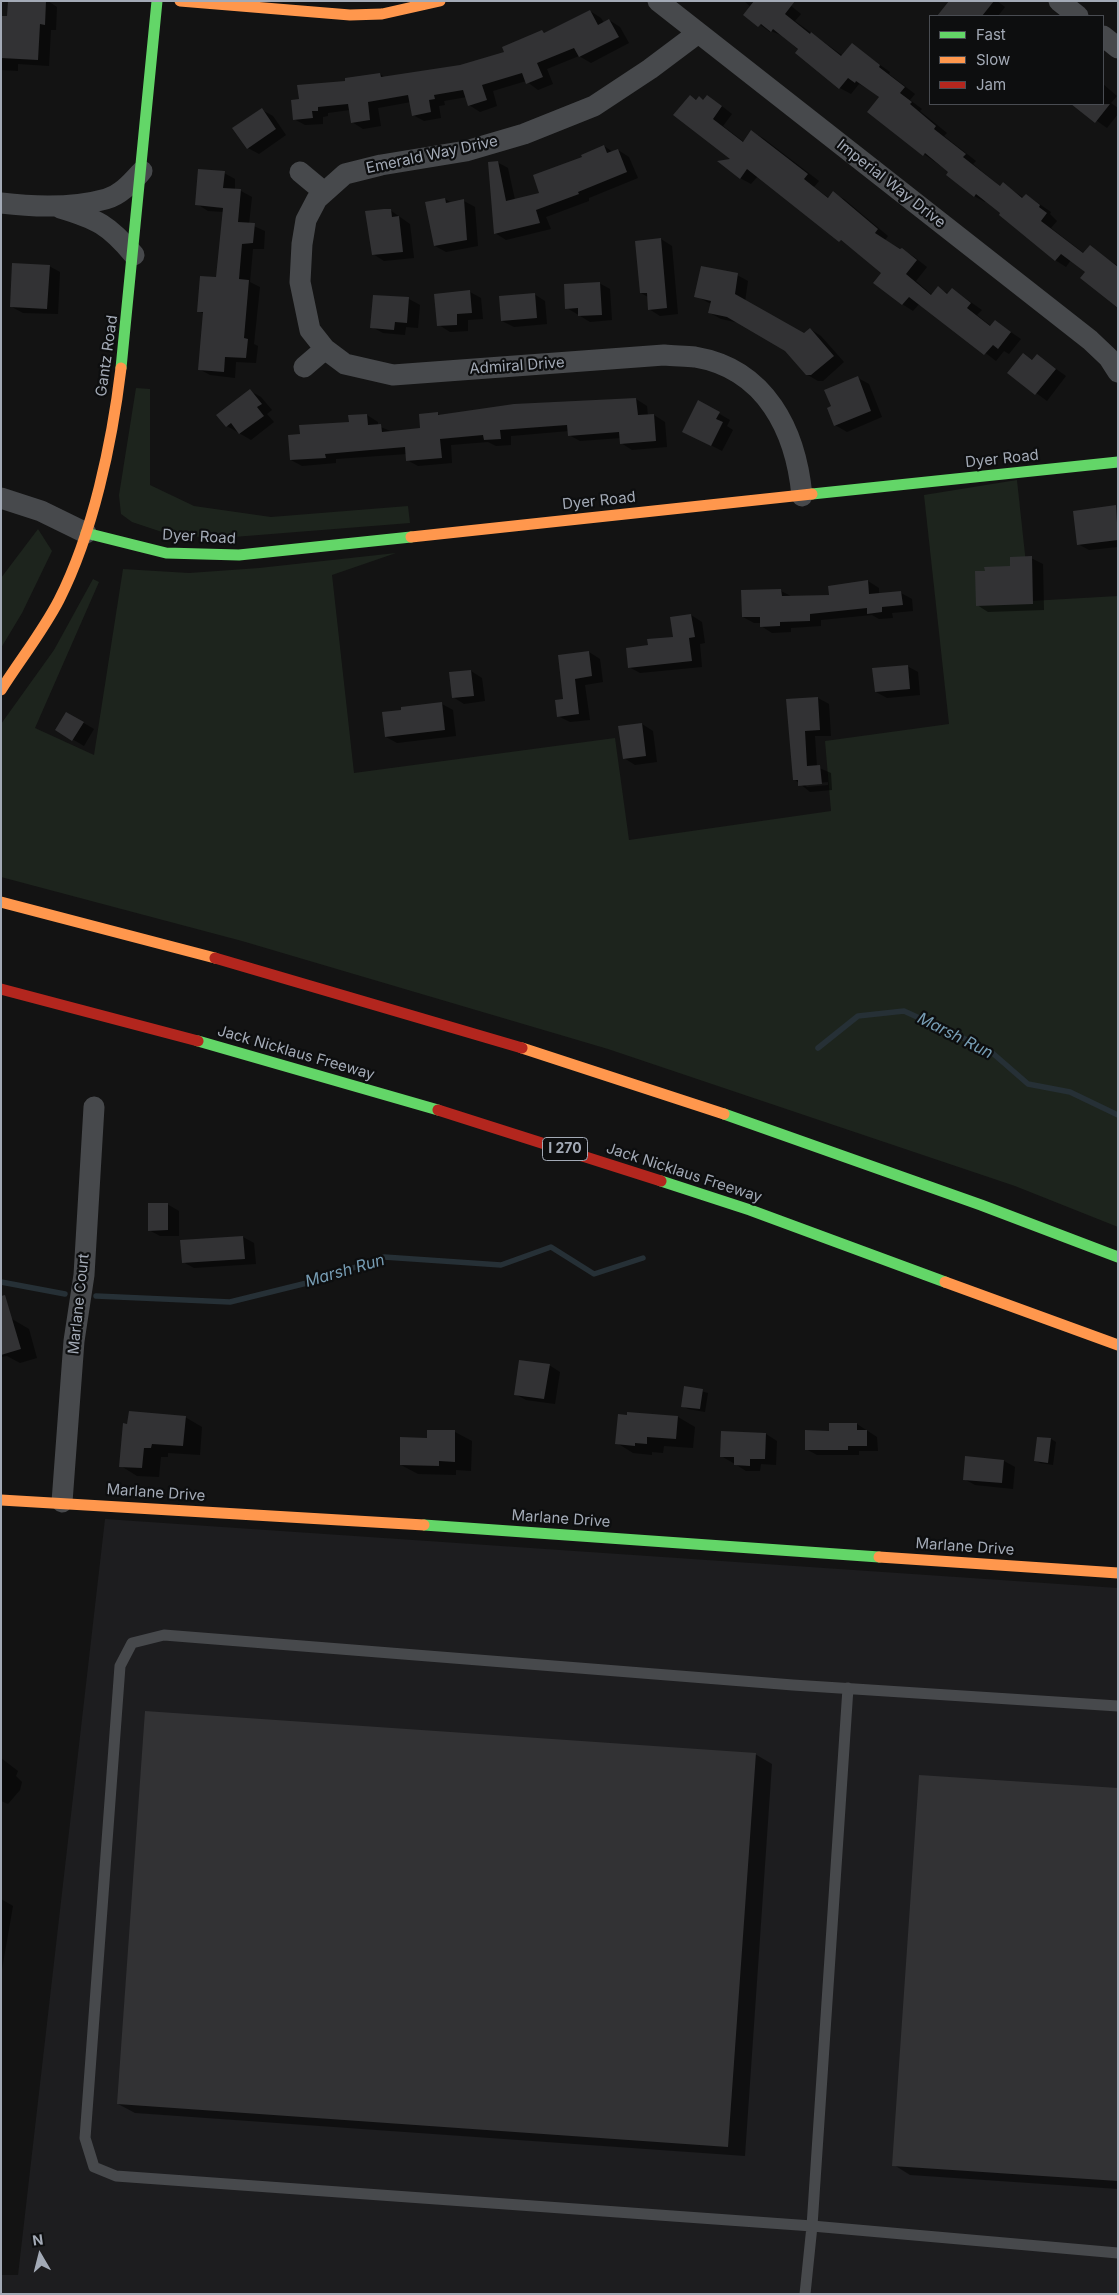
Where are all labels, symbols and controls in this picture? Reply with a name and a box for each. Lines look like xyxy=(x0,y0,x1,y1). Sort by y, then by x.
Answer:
legend xyxy=(929,15,1104,105)
text: Fast xyxy=(976,25,1006,44)
text: Slow xyxy=(976,50,1010,69)
text: Jam xyxy=(976,75,1006,94)
street label: Emerald Way Drive xyxy=(365,132,499,178)
street label: Imperial Way Drive xyxy=(833,136,949,232)
street label: Gantz Road xyxy=(92,314,122,398)
street label: Admiral Drive xyxy=(469,354,565,378)
street label: Dyer Road xyxy=(964,446,1040,472)
street label: Dyer Road xyxy=(561,488,637,514)
street label: Dyer Road xyxy=(162,526,236,548)
water label: Marsh Run xyxy=(914,1009,996,1063)
street label: Jack Nicklaus Freeway xyxy=(215,1022,377,1084)
road number: I 270 xyxy=(542,1138,588,1160)
street label: Jack Nicklaus Freeway xyxy=(604,1139,764,1207)
water label: Marsh Run xyxy=(303,1250,387,1292)
street label: Marlane Court xyxy=(65,1253,93,1355)
street label: Marlane Drive xyxy=(106,1481,206,1505)
street label: Marlane Drive xyxy=(511,1507,611,1531)
street label: Marlane Drive xyxy=(915,1535,1015,1559)
north arrow xyxy=(15,2230,65,2280)
text: N xyxy=(31,2230,44,2249)

